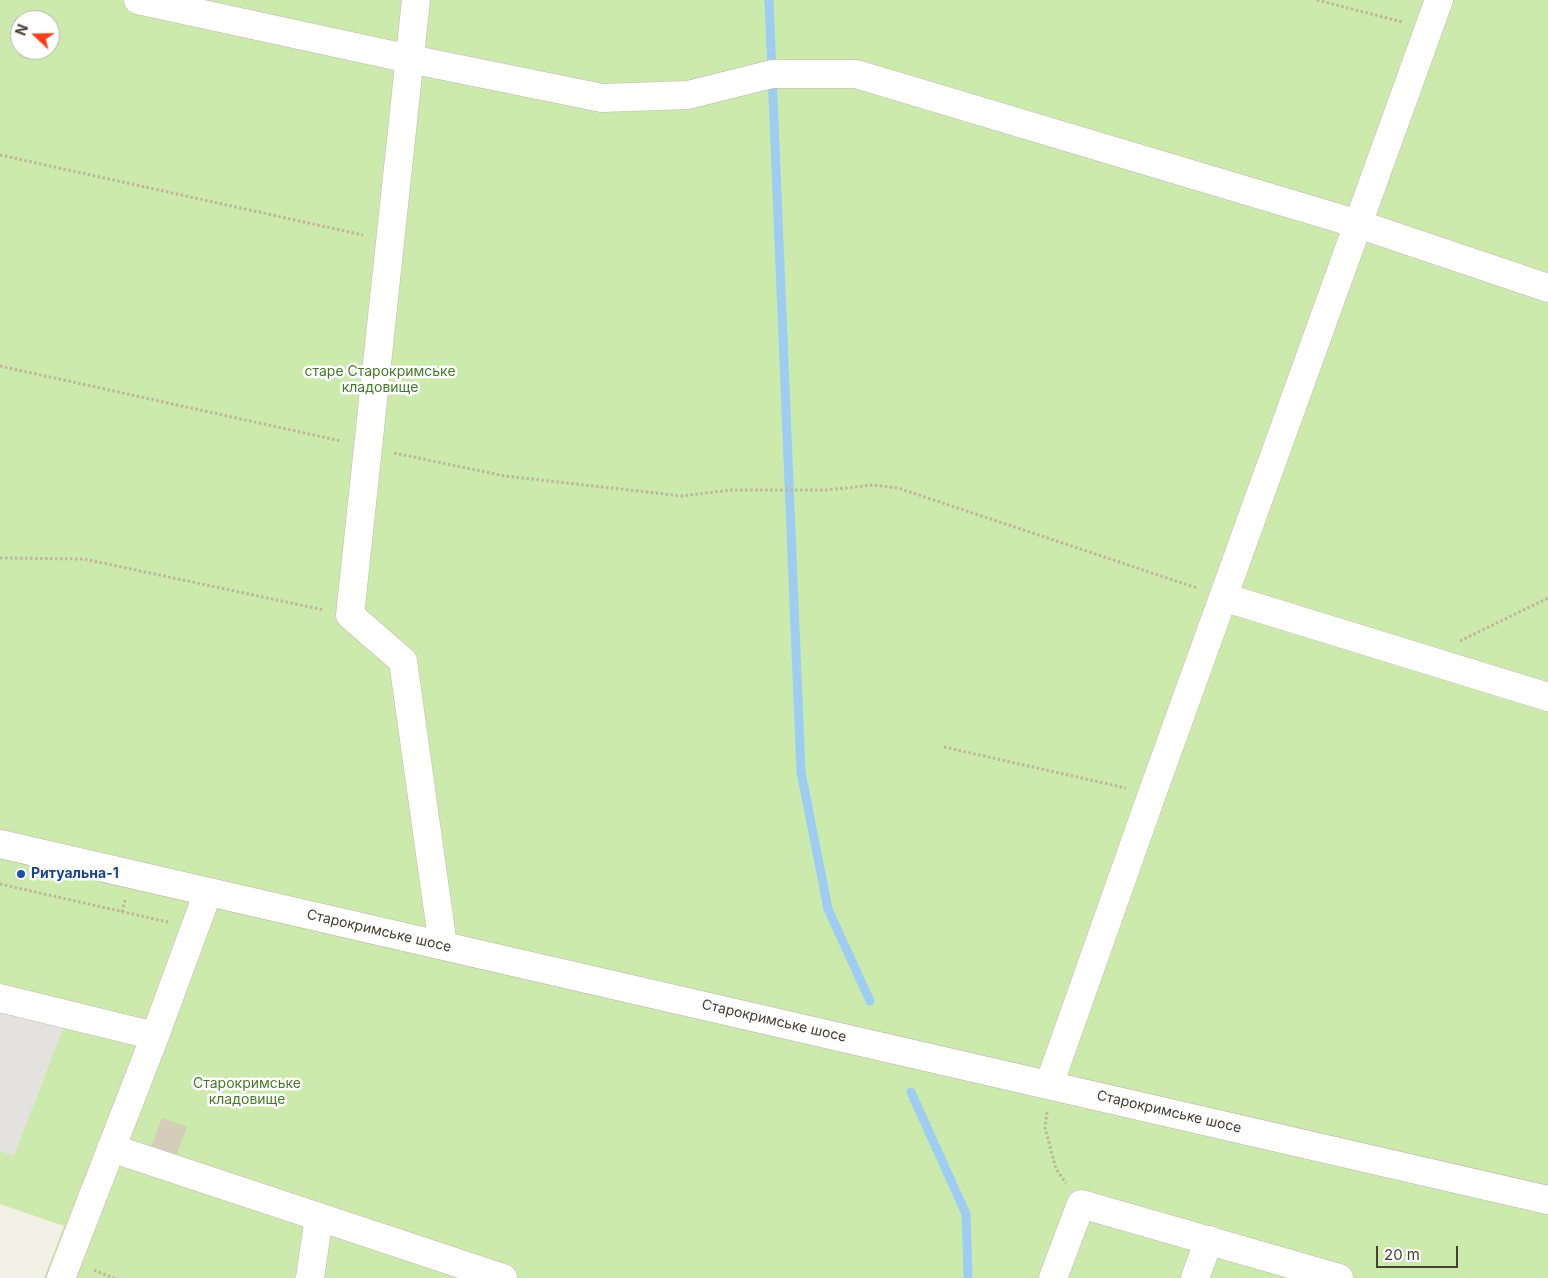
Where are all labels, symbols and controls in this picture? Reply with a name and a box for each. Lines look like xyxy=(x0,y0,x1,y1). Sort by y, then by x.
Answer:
north arrow xyxy=(10,10,60,60)
text: N xyxy=(12,22,31,38)
park label: старе Старокримське кладовище xyxy=(304,364,456,397)
place label: Ритуальна-1 xyxy=(31,866,119,882)
marker: Ритуальна-1 xyxy=(15,868,27,880)
street label: Старокримське шосе xyxy=(305,906,453,956)
street label: Старокримське шосе xyxy=(700,996,848,1046)
park label: Старокримське кладовище xyxy=(193,1076,301,1108)
street label: Старокримське шосе xyxy=(1095,1087,1243,1137)
scale bar xyxy=(1378,1236,1460,1268)
text: 20 m xyxy=(1384,1245,1420,1264)

